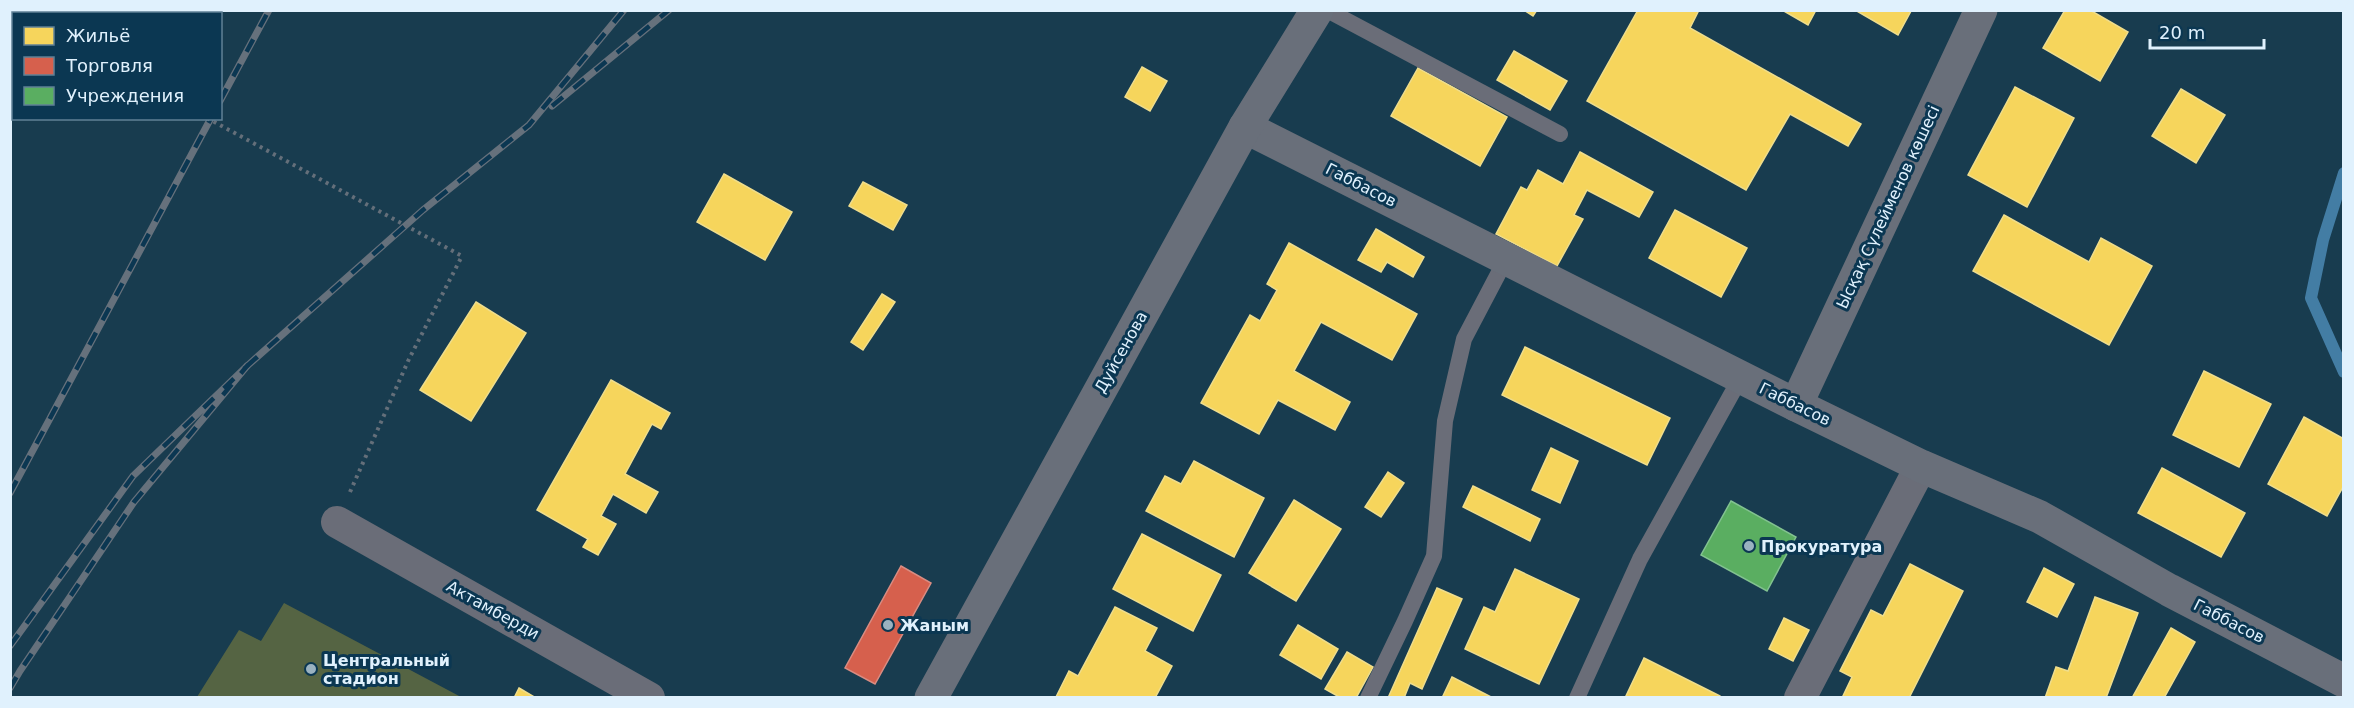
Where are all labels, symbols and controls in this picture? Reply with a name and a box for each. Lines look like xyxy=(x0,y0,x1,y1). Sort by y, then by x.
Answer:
legend xyxy=(12,12,222,120)
scale bar xyxy=(2150,12,2264,50)
text: 20 m xyxy=(2159,22,2205,43)
text: Жильё xyxy=(66,25,130,46)
text: Торговля xyxy=(65,55,153,76)
text: Учреждения xyxy=(66,85,184,106)
street label: Ысқақ Сүлейменов көшесі xyxy=(1832,102,1944,312)
street label: Габбасов xyxy=(1322,159,1400,211)
street label: Дуйсенова xyxy=(1091,308,1151,396)
street label: Габбасов xyxy=(1756,379,1834,429)
place label: Прокуратура xyxy=(1761,537,1882,556)
marker: Прокуратура xyxy=(1742,539,1756,553)
street label: Актамберди xyxy=(443,577,543,643)
street label: Габбасов xyxy=(2190,595,2268,647)
place label: Жаным xyxy=(900,616,969,635)
marker: Жаным xyxy=(881,618,895,632)
place label: Центральный стадион xyxy=(323,651,450,688)
marker: Центральный стадион xyxy=(304,662,318,676)

